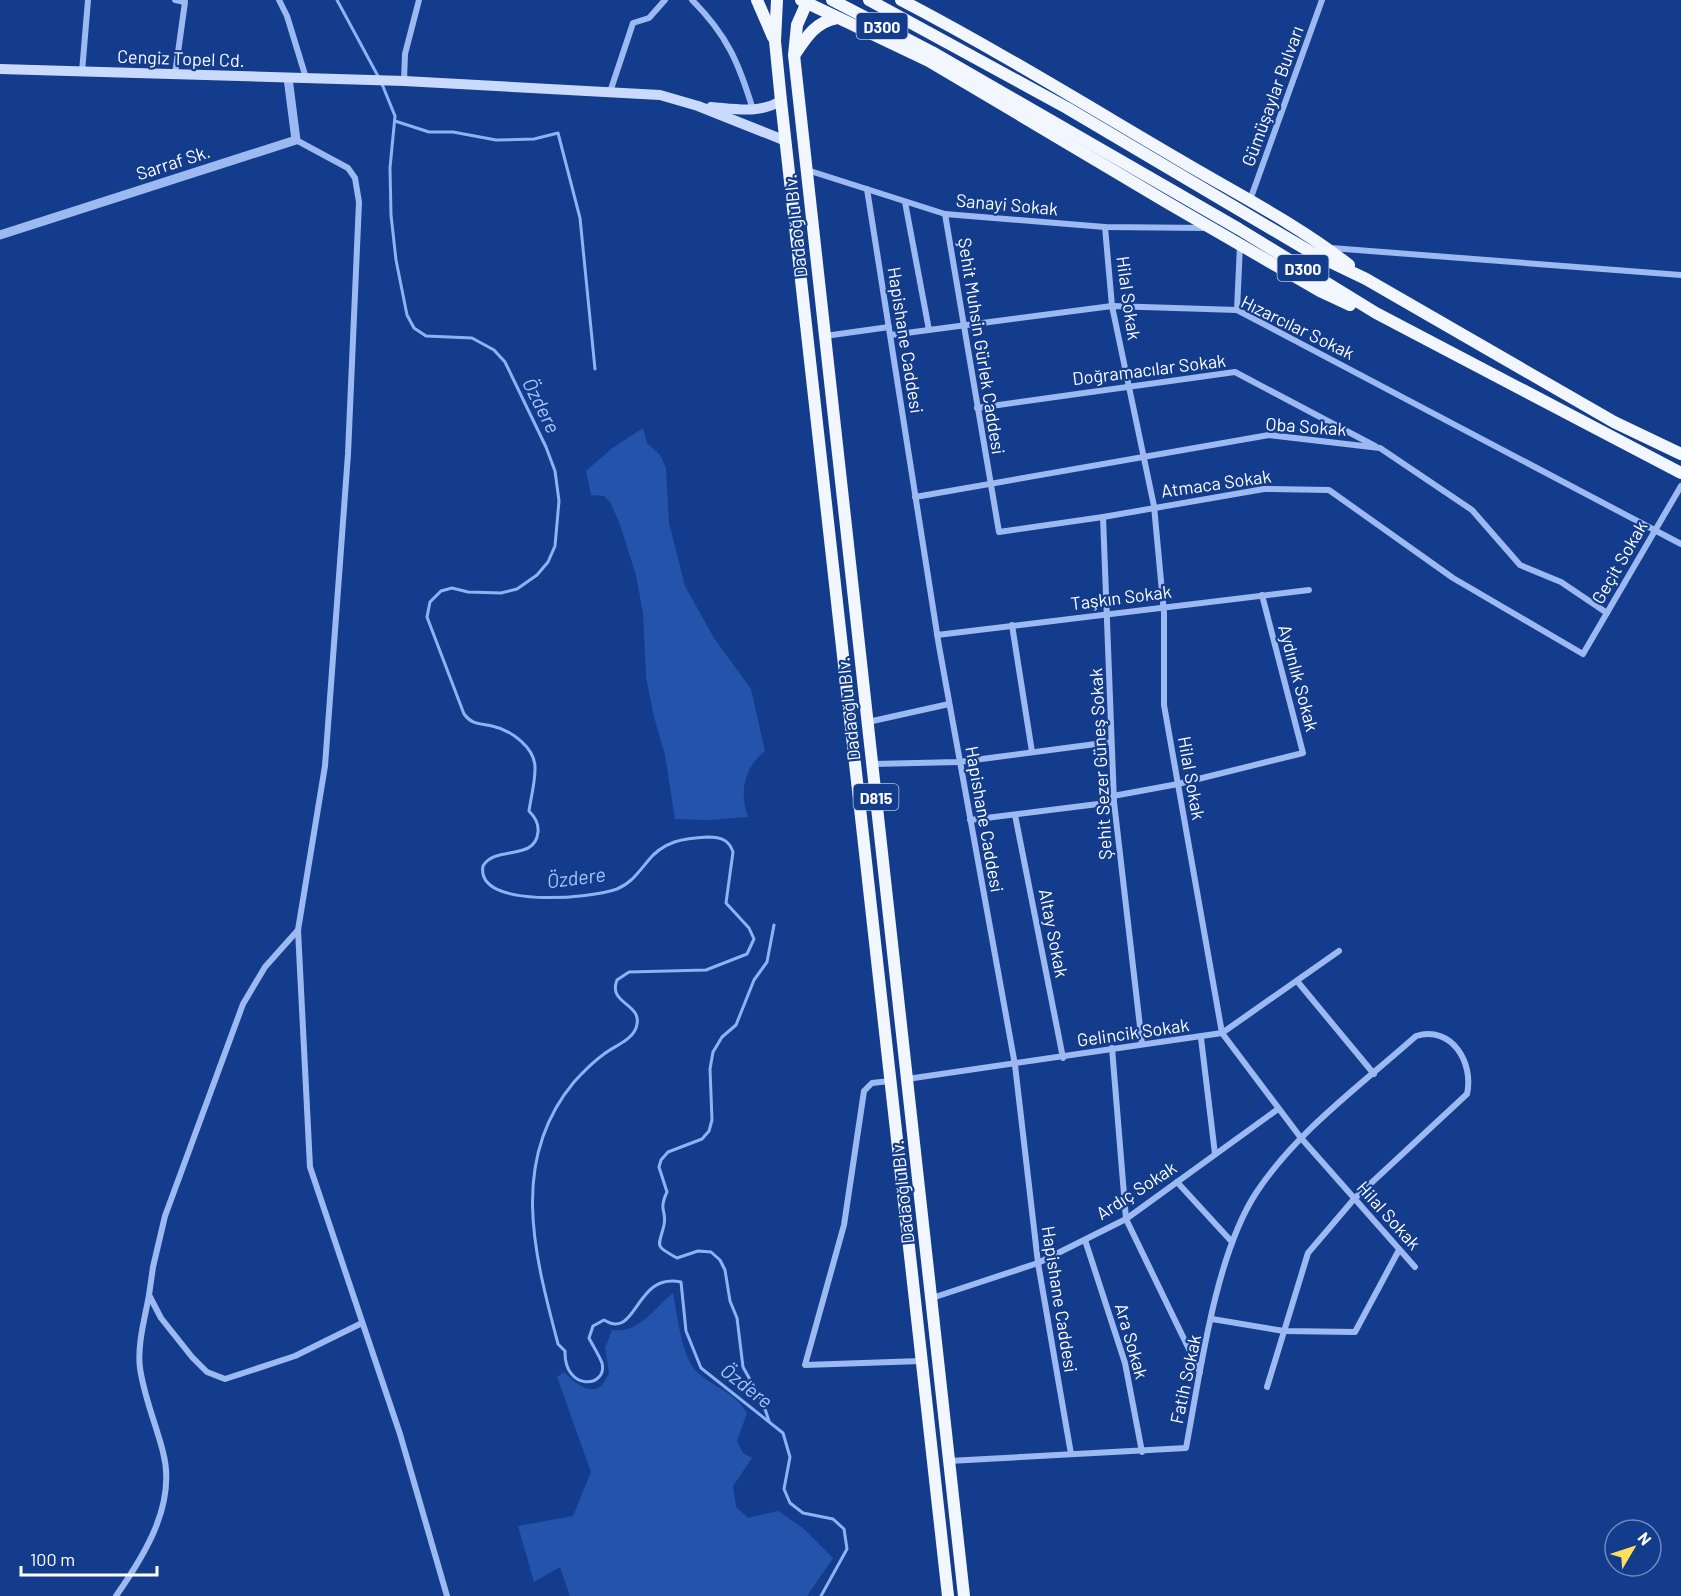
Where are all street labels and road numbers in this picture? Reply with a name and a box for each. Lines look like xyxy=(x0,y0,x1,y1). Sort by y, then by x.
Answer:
road number: D300 xyxy=(856,13,908,39)
street label: Gümüşaylar Bulvarı xyxy=(1236,23,1308,169)
street label: Cengiz Topel Cd. xyxy=(117,45,245,71)
street label: Sarraf Sk. xyxy=(133,140,213,184)
street label: Dadaoğlu Blv. xyxy=(779,173,811,279)
street label: Sanayi Sokak xyxy=(955,189,1059,219)
street label: Şehit Muhsin Gürlek Caddesi xyxy=(954,236,1010,456)
street label: Hilal Sokak xyxy=(1112,254,1146,342)
road number: D300 xyxy=(1278,255,1328,281)
street label: Hapishane Caddesi xyxy=(884,265,928,415)
street label: Hızarcılar Sokak xyxy=(1238,290,1358,364)
street label: Doğramacılar Sokak xyxy=(1071,349,1227,389)
street label: Oba Sokak xyxy=(1265,412,1347,440)
street label: Atmaca Sokak xyxy=(1160,464,1272,502)
street label: Geçit Sokak xyxy=(1586,517,1652,607)
street label: Taşkın Sokak xyxy=(1069,580,1173,614)
street label: Aydınlık Sokak xyxy=(1274,622,1324,734)
street label: Dadaoğlu Blv. xyxy=(832,656,864,762)
street label: Şehit Sezer Güneş Sokak xyxy=(1084,668,1116,860)
street label: Hilal Sokak xyxy=(1174,734,1210,822)
street label: Hapishane Caddesi xyxy=(961,744,1009,894)
road number: D815 xyxy=(854,784,898,810)
street label: Altay Sokak xyxy=(1035,887,1073,979)
street label: Gelincik Sokak xyxy=(1076,1013,1190,1051)
street label: Dadaoğlu Blv. xyxy=(886,1139,918,1245)
street label: Ardıç Sokak xyxy=(1092,1156,1180,1224)
street label: Hilal Sokak xyxy=(1352,1176,1426,1254)
street label: Hapishane Caddesi xyxy=(1038,1224,1082,1374)
street label: Ara Sokak xyxy=(1111,1301,1153,1381)
street label: Fatih Sokak xyxy=(1165,1332,1205,1426)

